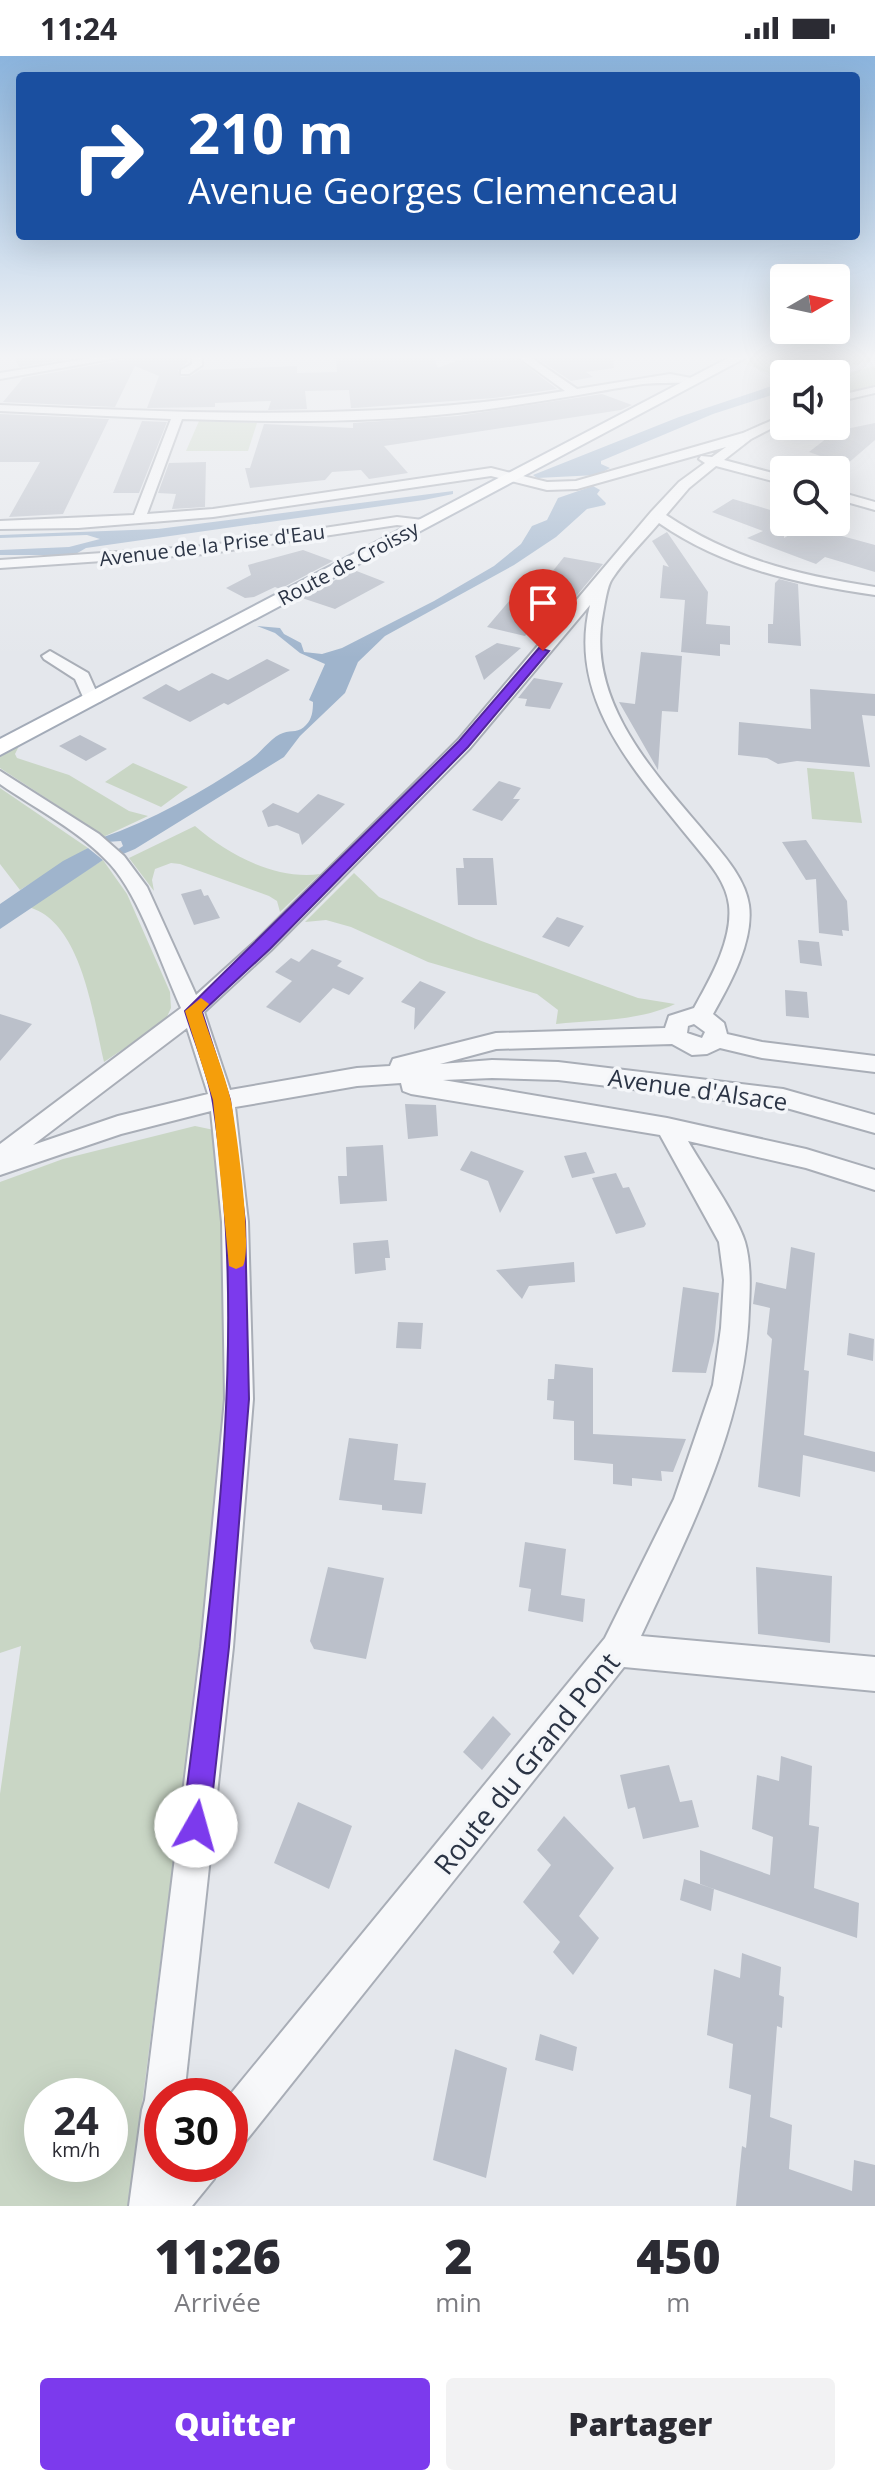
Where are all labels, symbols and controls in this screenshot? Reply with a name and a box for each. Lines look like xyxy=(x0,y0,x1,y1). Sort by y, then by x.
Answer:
text: 11:24 xyxy=(40,8,117,49)
text: 210 m xyxy=(188,94,354,170)
icon: right xyxy=(56,104,160,208)
text: Avenue Georges Clemenceau xyxy=(188,166,679,215)
north arrow xyxy=(770,264,850,344)
map controls xyxy=(770,264,850,536)
button: sound xyxy=(770,360,850,440)
button: search xyxy=(770,456,850,536)
street label: Route de Croissy xyxy=(273,514,424,611)
street label: Avenue de la Prise d'Eau xyxy=(98,518,326,572)
pin xyxy=(509,569,577,651)
icon: arrive xyxy=(521,581,565,625)
street label: Avenue d'Alsace xyxy=(606,1060,790,1118)
street label: Route du Grand Pont xyxy=(425,1644,628,1882)
position arrow xyxy=(154,1784,238,1868)
speed limit sign: 30 xyxy=(144,2078,248,2182)
text: 24 xyxy=(53,2092,99,2147)
text: km/h xyxy=(52,2136,100,2163)
text: 11:26 xyxy=(154,2223,281,2288)
text: 2 xyxy=(444,2223,473,2288)
text: 450 xyxy=(636,2223,721,2288)
text: Arrivée xyxy=(174,2284,261,2320)
text: min xyxy=(435,2284,482,2320)
text: m xyxy=(666,2284,690,2320)
button: Quitter xyxy=(40,2378,430,2470)
button: Partager xyxy=(446,2378,835,2470)

